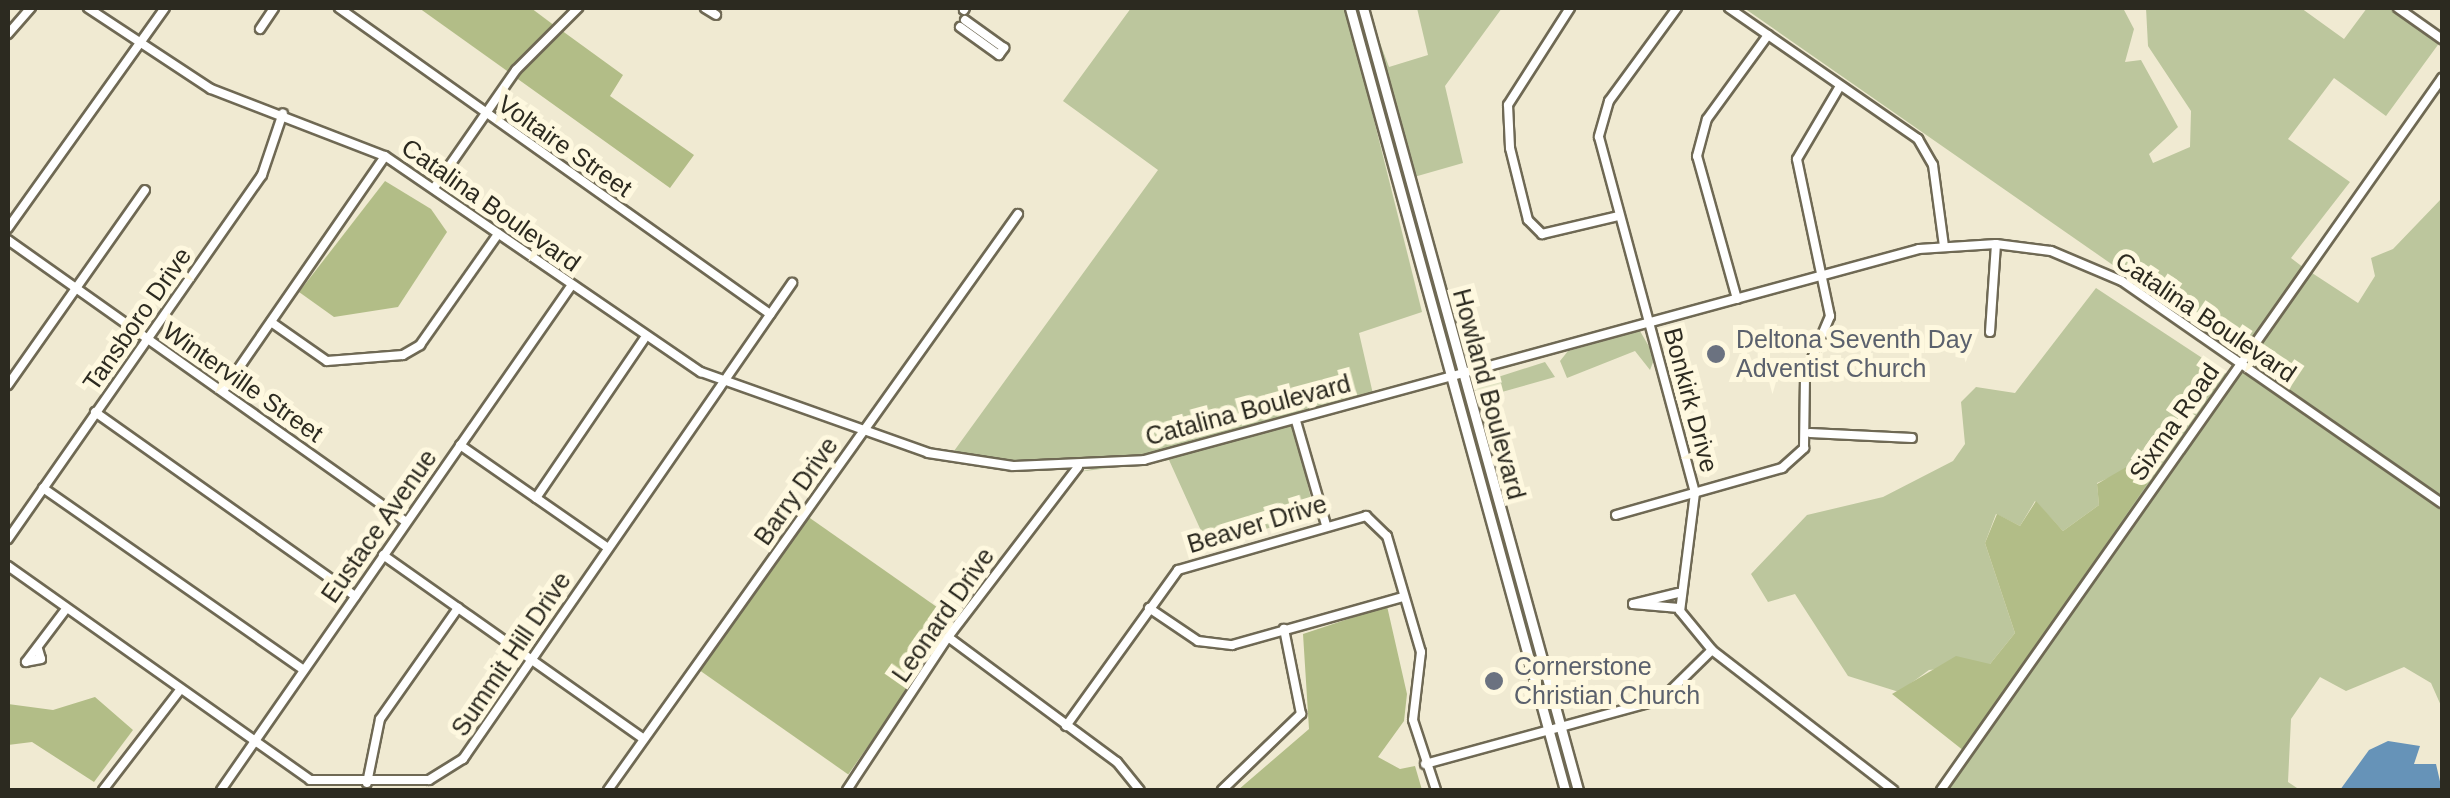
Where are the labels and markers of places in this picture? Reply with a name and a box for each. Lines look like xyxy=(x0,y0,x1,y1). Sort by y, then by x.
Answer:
place label: Deltona Seventh Day Adventist Church xyxy=(1736,325,1972,384)
marker: Deltona Seventh Day Adventist Church xyxy=(1705,343,1727,365)
place label: Cornerstone Christian Church xyxy=(1514,652,1700,711)
marker: Cornerstone Christian Church xyxy=(1483,670,1505,692)

